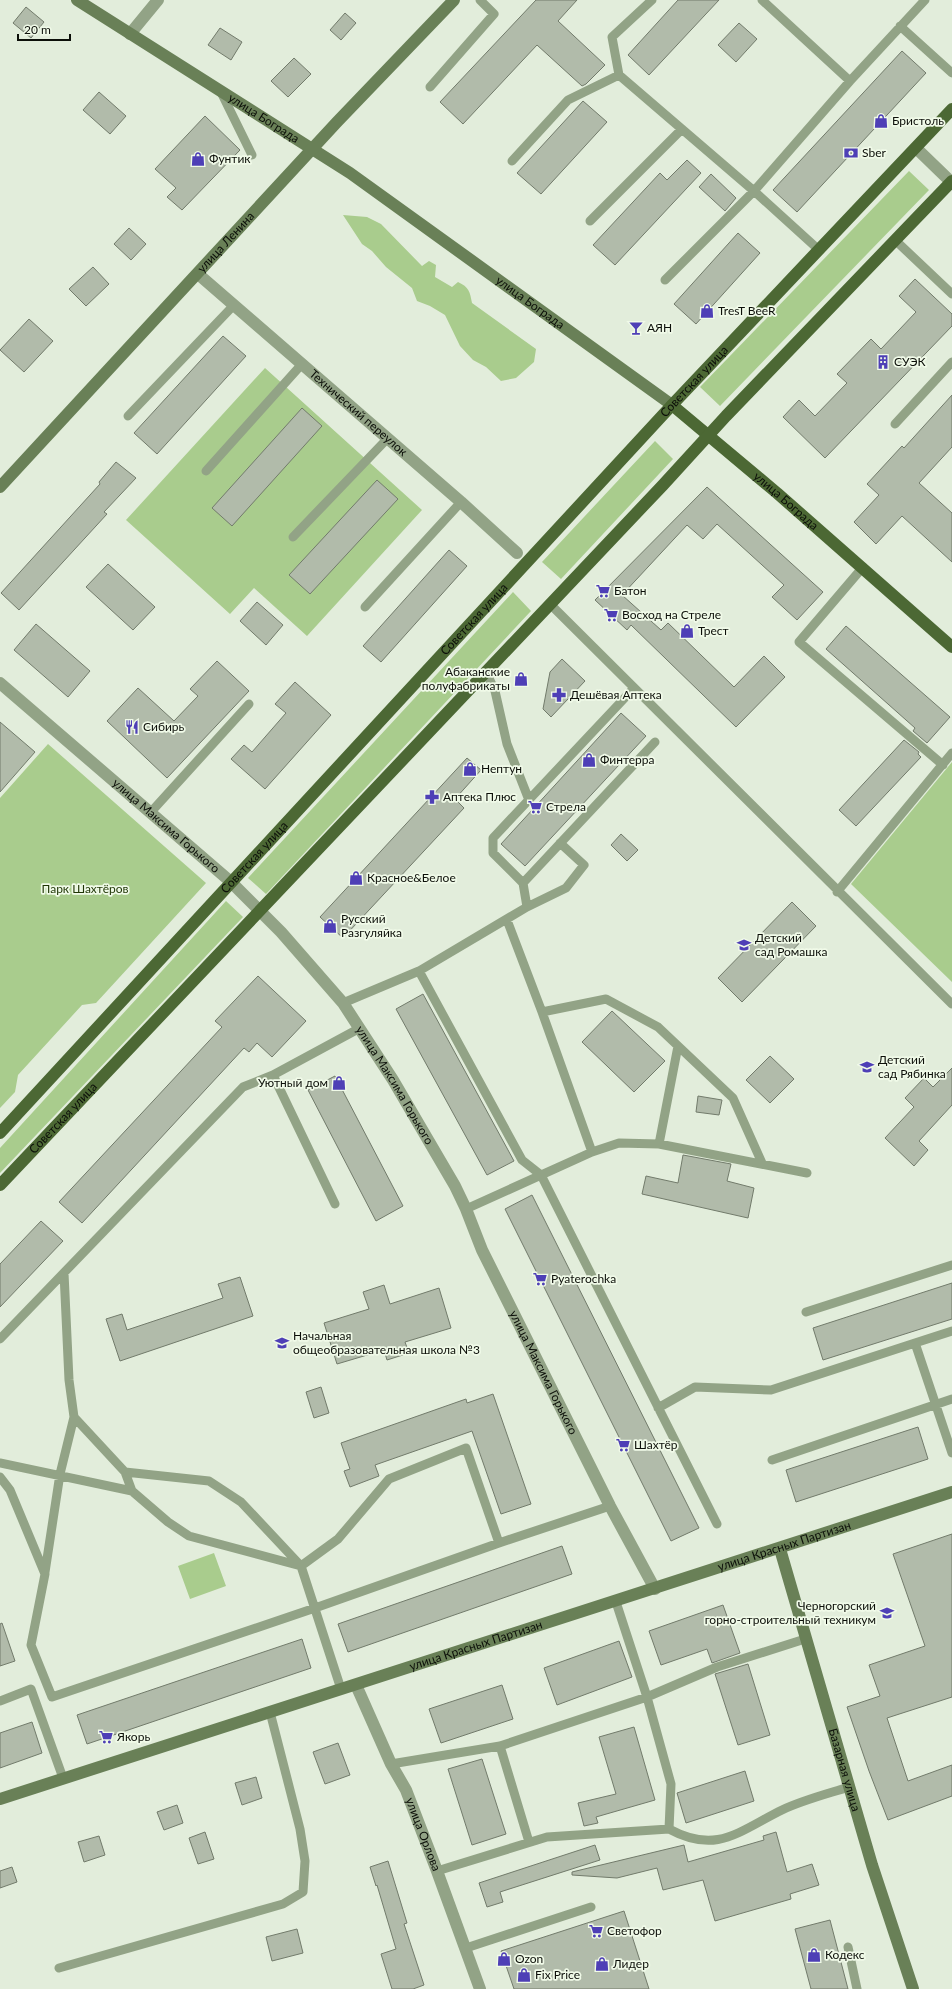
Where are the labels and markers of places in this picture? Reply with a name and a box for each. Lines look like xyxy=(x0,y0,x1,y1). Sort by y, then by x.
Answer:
shop icon: Бристоль xyxy=(873,113,889,129)
place label: Бристоль xyxy=(892,113,944,128)
bank icon: Sber xyxy=(843,145,859,161)
place label: Sber xyxy=(862,145,886,160)
shop icon: Фунтик xyxy=(190,151,206,167)
place label: Фунтик xyxy=(209,151,251,166)
shop icon: TresT BeeR xyxy=(699,303,715,319)
place label: TresT BeeR xyxy=(718,303,776,318)
bar icon: АЯН xyxy=(628,320,644,336)
place label: АЯН xyxy=(647,320,672,335)
building icon: СУЭК xyxy=(875,354,891,370)
place label: СУЭК xyxy=(894,354,926,369)
supermarket icon: Батон xyxy=(595,583,611,599)
place label: Батон xyxy=(614,583,647,598)
supermarket icon: Восход на Стреле xyxy=(603,607,619,623)
place label: Восход на Стреле xyxy=(622,607,721,622)
shop icon: Трест xyxy=(679,623,695,639)
place label: Трест xyxy=(698,623,729,638)
place label: Абаканские полуфабрикаты xyxy=(422,664,510,693)
shop icon: Абаканские полуфабрикаты xyxy=(513,671,529,687)
pharmacy icon: Дешёвая Аптека xyxy=(551,687,567,703)
place label: Дешёвая Аптека xyxy=(570,687,662,702)
restaurant icon: Сибирь xyxy=(124,719,140,735)
place label: Сибирь xyxy=(143,719,185,734)
shop icon: Финтерра xyxy=(581,752,597,768)
place label: Финтерра xyxy=(600,752,655,767)
shop icon: Нептун xyxy=(462,761,478,777)
place label: Нептун xyxy=(481,761,522,776)
pharmacy icon: Аптека Плюс xyxy=(424,789,440,805)
place label: Аптека Плюс xyxy=(443,789,516,804)
supermarket icon: Стрела xyxy=(527,799,543,815)
place label: Стрела xyxy=(546,799,586,814)
shop icon: Красное&Белое xyxy=(348,870,364,886)
place label: Красное&Белое xyxy=(367,870,456,885)
place label: Русский Разгуляйка xyxy=(341,911,402,940)
shop icon: Русский Разгуляйка xyxy=(322,918,338,934)
place label: Детский сад Ромашка xyxy=(755,930,827,959)
school or university icon: Детский сад Ромашка xyxy=(736,937,752,953)
place label: Детский сад Рябинка xyxy=(878,1052,946,1081)
school or university icon: Детский сад Рябинка xyxy=(859,1059,875,1075)
place label: Уютный дом xyxy=(258,1075,328,1090)
shop icon: Уютный дом xyxy=(331,1075,347,1091)
supermarket icon: Pyaterochka xyxy=(532,1271,548,1287)
place label: Pyaterochka xyxy=(551,1271,616,1286)
place label: Начальная общеобразовательная школа №3 xyxy=(293,1328,480,1357)
school or university icon: Начальная общеобразовательная школа №3 xyxy=(274,1335,290,1351)
supermarket icon: Шахтёр xyxy=(615,1437,631,1453)
place label: Шахтёр xyxy=(634,1437,678,1452)
place label: Черногорский горно-строительный техникум xyxy=(705,1598,876,1627)
school or university icon: Черногорский горно-строительный техникум xyxy=(879,1605,895,1621)
supermarket icon: Якорь xyxy=(98,1729,114,1745)
place label: Якорь xyxy=(116,1729,150,1744)
supermarket icon: Светофор xyxy=(588,1923,604,1939)
place label: Светофор xyxy=(607,1923,662,1938)
shop icon: Кодекс xyxy=(806,1947,822,1963)
place label: Кодекс xyxy=(825,1947,865,1962)
shop icon: Ozon xyxy=(496,1951,512,1967)
place label: Ozon xyxy=(515,1951,543,1966)
shop icon: Лидер xyxy=(594,1956,610,1972)
place label: Лидер xyxy=(612,1956,649,1971)
shop icon: Fix Price xyxy=(516,1967,532,1983)
place label: Fix Price xyxy=(535,1967,580,1982)

